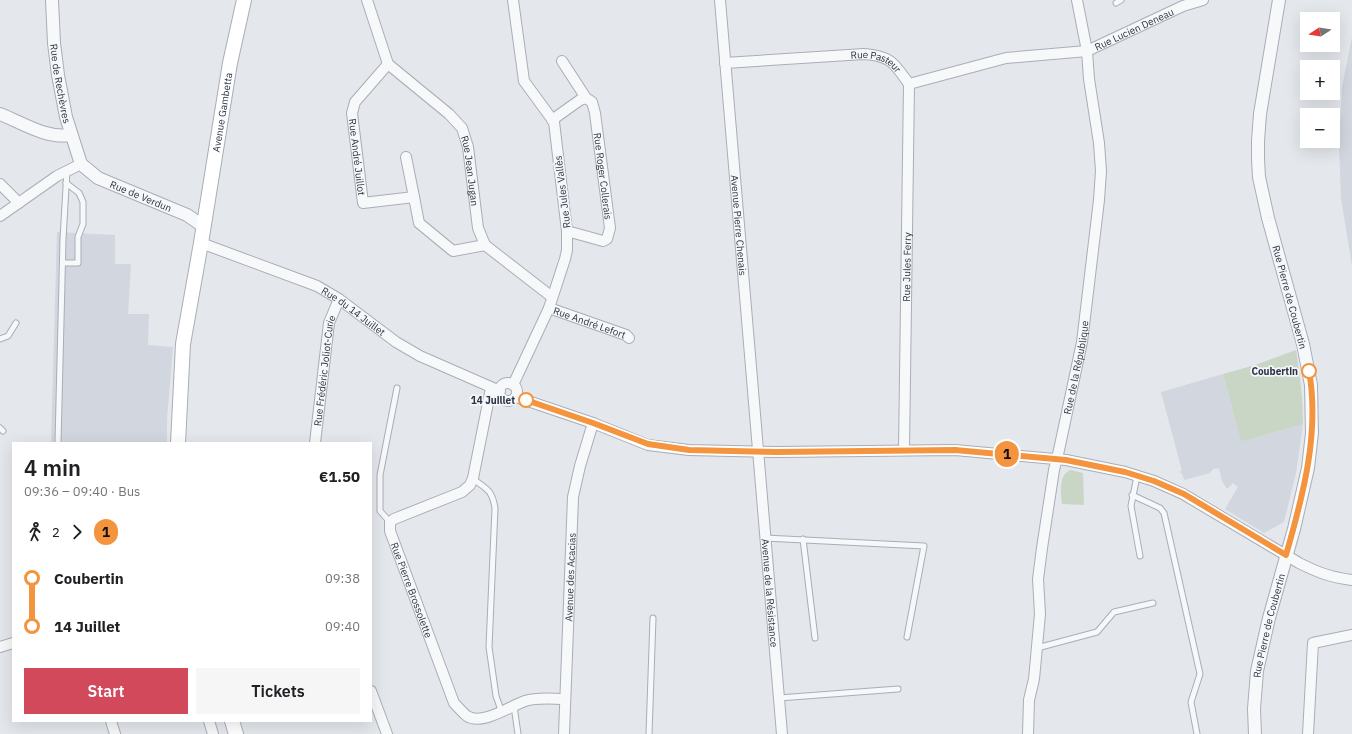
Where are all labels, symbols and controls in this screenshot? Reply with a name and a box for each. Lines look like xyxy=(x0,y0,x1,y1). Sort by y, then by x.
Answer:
street label: Rue Lucien Deneau xyxy=(1092,5,1176,54)
north arrow xyxy=(1300,12,1340,52)
map controls xyxy=(1300,12,1340,148)
street label: Rue de Rechèvres xyxy=(47,43,74,125)
street label: Rue Pasteur xyxy=(850,48,904,75)
button: + xyxy=(1300,60,1340,100)
street label: Avenue Gambetta xyxy=(210,71,235,153)
button: − xyxy=(1300,108,1340,148)
street label: Rue André Juillot xyxy=(346,118,368,197)
street label: Rue Roger Collerais xyxy=(591,132,615,221)
street label: Rue Jean Jugan xyxy=(458,134,481,207)
street label: Rue Jules Vallès xyxy=(552,155,573,229)
street label: Avenue Pierre Chenais xyxy=(728,174,749,276)
street label: Rue de Verdun xyxy=(108,178,174,215)
street label: Rue Jules Ferry xyxy=(900,232,914,302)
street label: Rue Pierre de Coubertin xyxy=(1269,244,1310,350)
street label: Rue du 14 Juillet xyxy=(319,284,388,339)
street label: Rue André Lefort xyxy=(551,304,628,342)
street label: Rue Frédéric Joliot-Curie xyxy=(311,313,339,427)
street label: Rue de la République xyxy=(1061,319,1092,416)
marker: Coubertin xyxy=(1301,363,1317,379)
place label: Coubertin xyxy=(1251,365,1298,378)
marker: 14 Juillet xyxy=(518,392,534,408)
place label: 14 Juillet xyxy=(471,394,515,407)
line badge: 1 xyxy=(994,441,1020,467)
text: 1 xyxy=(1003,445,1011,463)
text: 4 min xyxy=(24,453,81,482)
text: €1.50 xyxy=(319,467,360,486)
text: 09:36 – 09:40 · Bus xyxy=(24,483,140,500)
icon: walk xyxy=(24,521,46,543)
icon: forward xyxy=(66,521,88,543)
text: 1 xyxy=(102,523,110,541)
text: 2 xyxy=(52,524,60,541)
street label: Avenue des Acacias xyxy=(562,532,579,622)
street label: Avenue de la Résistance xyxy=(759,538,781,648)
street label: Rue Pierre Brossolette xyxy=(388,540,435,640)
text: Coubertin xyxy=(54,569,124,588)
text: 09:38 xyxy=(325,570,360,587)
street label: Rue Pierre de Coubertin xyxy=(1250,572,1288,678)
text: 14 Juillet xyxy=(54,617,120,636)
text: 09:40 xyxy=(325,618,360,635)
button: Start xyxy=(24,668,188,714)
button: Tickets xyxy=(196,668,360,714)

